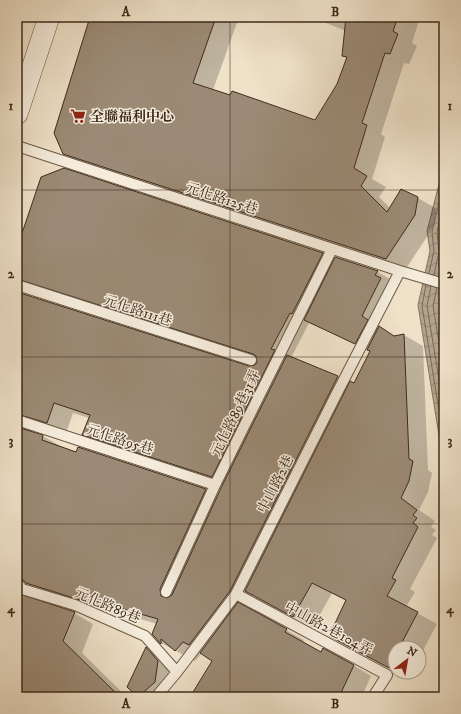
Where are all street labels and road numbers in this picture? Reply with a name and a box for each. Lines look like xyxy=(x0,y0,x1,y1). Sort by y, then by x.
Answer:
street label: 元化路125巷 xyxy=(183,179,260,219)
street label: 元化路111巷 xyxy=(101,291,174,331)
street label: 元化路89巷31弄 xyxy=(207,367,265,460)
street label: 元化路95巷 xyxy=(84,421,156,459)
street label: 中山路2巷 xyxy=(254,452,298,517)
street label: 元化路89巷 xyxy=(72,584,143,628)
street label: 中山路2巷104弄 xyxy=(281,598,376,660)

